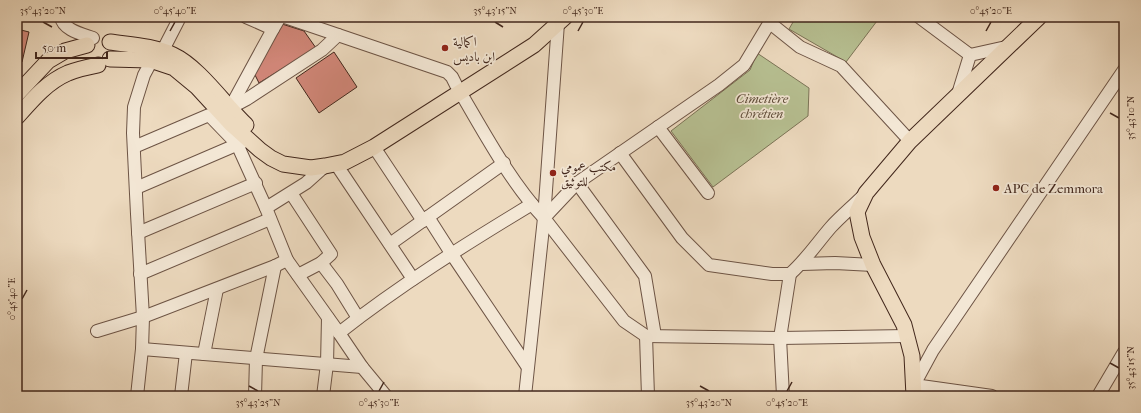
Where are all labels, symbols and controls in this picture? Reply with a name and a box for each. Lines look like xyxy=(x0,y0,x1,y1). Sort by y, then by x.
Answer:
text: 35°43'20"N xyxy=(20,5,67,17)
text: 0°45'40"E xyxy=(154,5,196,17)
text: 35°43'15"N xyxy=(473,5,517,17)
text: 0°45'30"E xyxy=(563,5,603,17)
text: 0°45'20"E xyxy=(970,5,1012,17)
scale bar xyxy=(36,34,107,60)
place label: اكمالية ابن باديس xyxy=(453,34,495,66)
text: 50 m xyxy=(42,41,66,55)
marker: اكمالية ابن باديس xyxy=(440,43,450,53)
park label: Cimetière chrétien xyxy=(736,91,789,121)
text: 35°43'10"N xyxy=(1125,95,1137,140)
place label: مكتب عمومي للتوثيق xyxy=(561,159,616,190)
marker: مكتب عمومي للتوثيق xyxy=(548,168,558,178)
place label: APC de Zemmora xyxy=(1003,181,1104,196)
marker: APC de Zemmora xyxy=(991,183,1001,193)
text: 0°45'40"E xyxy=(6,278,18,320)
text: 35°43'15"N xyxy=(1125,346,1137,390)
text: 35°43'25"N xyxy=(235,397,281,409)
text: 0°45'30"E xyxy=(359,397,399,409)
text: 35°43'20"N xyxy=(686,397,733,409)
text: 0°45'20"E xyxy=(766,397,808,409)

